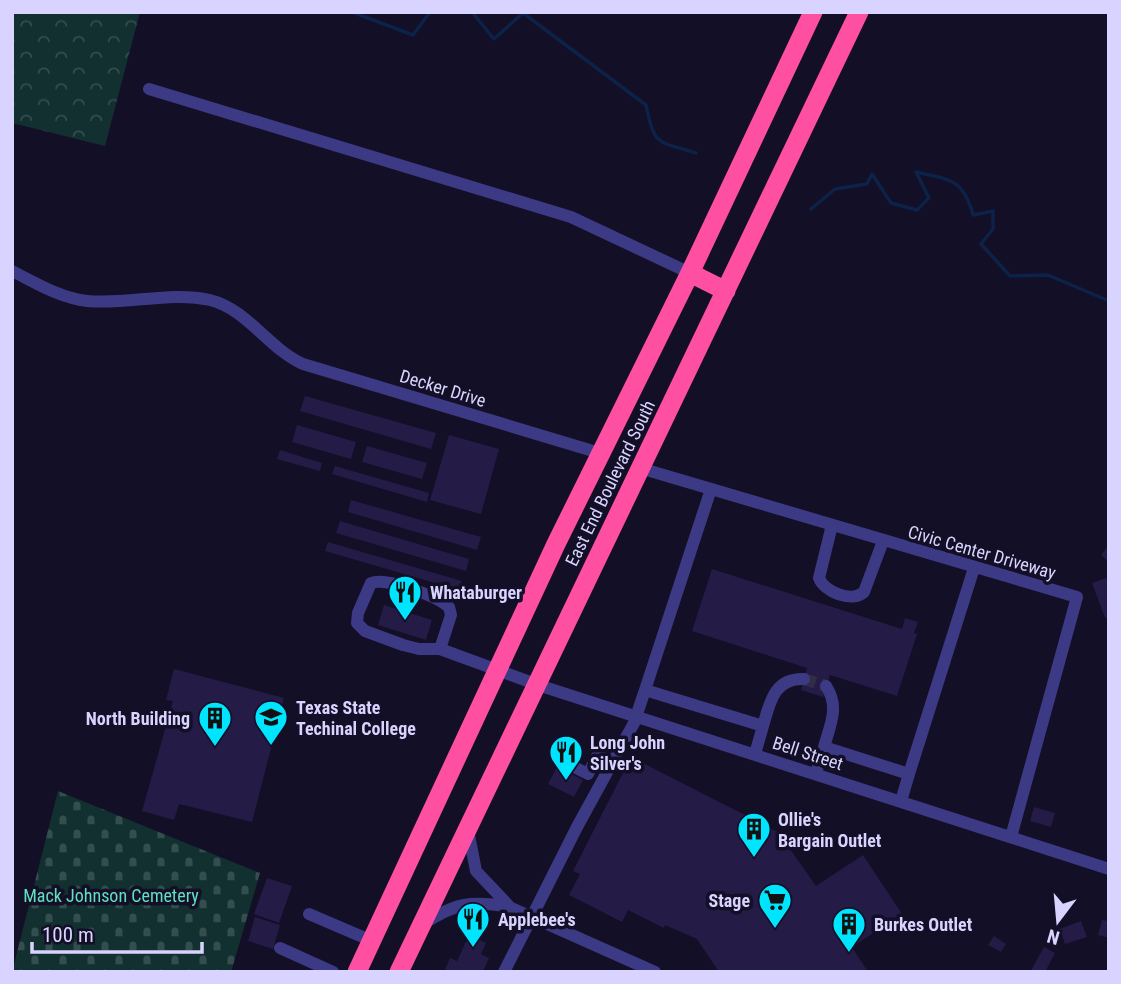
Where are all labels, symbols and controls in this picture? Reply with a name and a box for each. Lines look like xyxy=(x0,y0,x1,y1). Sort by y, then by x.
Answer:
street label: Decker Drive xyxy=(397,365,489,411)
street label: East End Boulevard South xyxy=(561,397,659,569)
street label: Civic Center Driveway xyxy=(906,521,1059,583)
restaurant icon: Whataburger xyxy=(386,573,424,622)
place label: Whataburger xyxy=(430,582,522,603)
place label: Texas State Techinal College xyxy=(296,697,416,739)
school or university icon: Texas State Techinal College xyxy=(252,698,290,747)
building icon: North Building xyxy=(196,699,234,748)
place label: North Building xyxy=(86,708,190,729)
place label: Long John Silver's xyxy=(590,732,665,774)
street label: Bell Street xyxy=(770,732,846,774)
restaurant icon: Long John Silver's xyxy=(547,733,585,782)
place label: Ollie's Bargain Outlet xyxy=(778,809,882,851)
building icon: Ollie's Bargain Outlet xyxy=(735,810,773,859)
supermarket icon: Stage xyxy=(756,881,794,930)
park label: Mack Johnson Cemetery xyxy=(23,885,199,906)
north arrow xyxy=(1023,886,1093,956)
place label: Stage xyxy=(709,890,750,911)
restaurant icon: Applebee's xyxy=(454,900,492,949)
building icon: Burkes Outlet xyxy=(830,905,868,954)
place label: Applebee's xyxy=(498,909,576,930)
scale bar xyxy=(32,911,201,955)
place label: Burkes Outlet xyxy=(874,914,973,935)
text: 100 m xyxy=(42,923,94,947)
text: N xyxy=(1045,924,1062,950)

